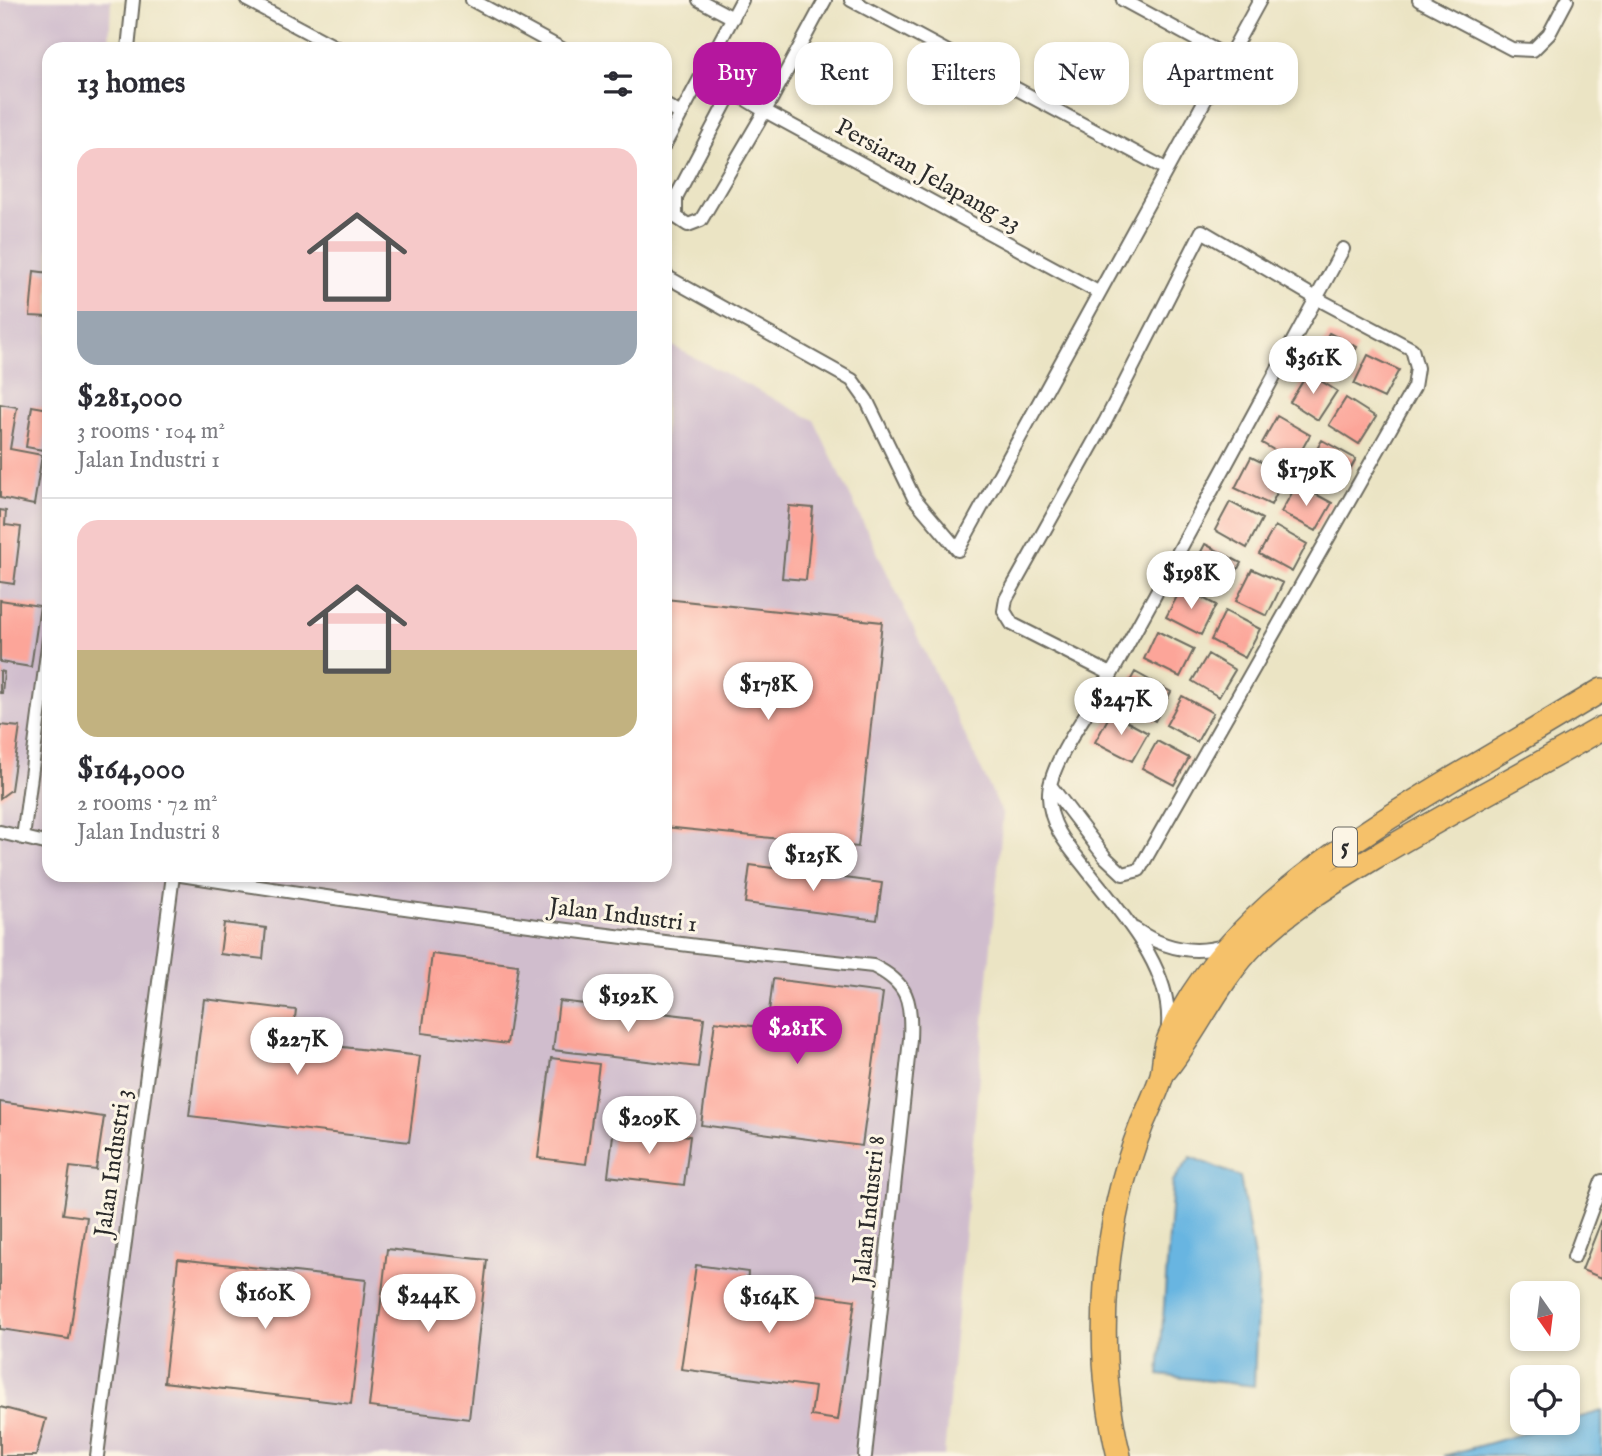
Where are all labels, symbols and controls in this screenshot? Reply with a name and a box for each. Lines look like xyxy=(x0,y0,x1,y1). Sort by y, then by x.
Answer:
chip: Buy xyxy=(693,42,781,105)
chip: Rent xyxy=(795,42,893,105)
chip: Filters xyxy=(907,42,1020,105)
chip: New xyxy=(1034,42,1129,105)
chip: Apartment xyxy=(1143,42,1298,105)
text: 13 homes xyxy=(77,65,185,103)
icon: filters xyxy=(599,65,637,103)
street label: Persiaran Jelapang 23 xyxy=(830,112,1026,240)
icon: home xyxy=(294,194,420,320)
pin: $361K xyxy=(1264,336,1362,396)
text: $361K xyxy=(1285,344,1341,373)
text: $281,000 xyxy=(77,379,183,417)
text: 3 rooms · 104 m² xyxy=(77,417,225,446)
text: Jalan Industri 1 xyxy=(77,446,220,475)
pin: $179K xyxy=(1257,448,1355,508)
text: $179K xyxy=(1277,456,1335,485)
pin: $198K xyxy=(1142,552,1240,611)
text: $198K xyxy=(1163,559,1220,588)
icon: home xyxy=(294,566,420,692)
pin: $178K xyxy=(719,662,817,722)
text: $178K xyxy=(739,670,797,699)
pin: $247K xyxy=(1072,678,1170,737)
text: $247K xyxy=(1090,685,1152,714)
text: $164,000 xyxy=(77,751,185,789)
text: 2 rooms · 72 m² xyxy=(77,789,218,818)
text: Jalan Industri 8 xyxy=(77,818,220,847)
road number: 5 xyxy=(1333,828,1357,866)
pin: $125K xyxy=(764,834,862,893)
text: $125K xyxy=(785,841,842,870)
street label: Jalan Industri 1 xyxy=(544,891,699,940)
pin: $192K xyxy=(579,974,677,1034)
text: $192K xyxy=(599,982,657,1011)
pin: $281K xyxy=(748,1006,846,1066)
text: $281K xyxy=(768,1014,826,1043)
pin: $227K xyxy=(248,1018,346,1077)
text: $227K xyxy=(266,1025,328,1054)
street label: Jalan Industri 3 xyxy=(88,1087,140,1242)
pin: $209K xyxy=(600,1096,698,1156)
text: $209K xyxy=(618,1104,680,1133)
street label: Jalan Industri 8 xyxy=(846,1134,893,1289)
pin: $160K xyxy=(216,1272,314,1331)
pin: $244K xyxy=(379,1274,477,1334)
pin: $164K xyxy=(720,1276,818,1335)
text: $160K xyxy=(236,1279,294,1308)
north arrow xyxy=(1510,1281,1580,1351)
map controls xyxy=(1510,1281,1580,1435)
text: $244K xyxy=(397,1282,459,1311)
text: $164K xyxy=(740,1283,798,1312)
button: locate xyxy=(1510,1365,1580,1435)

